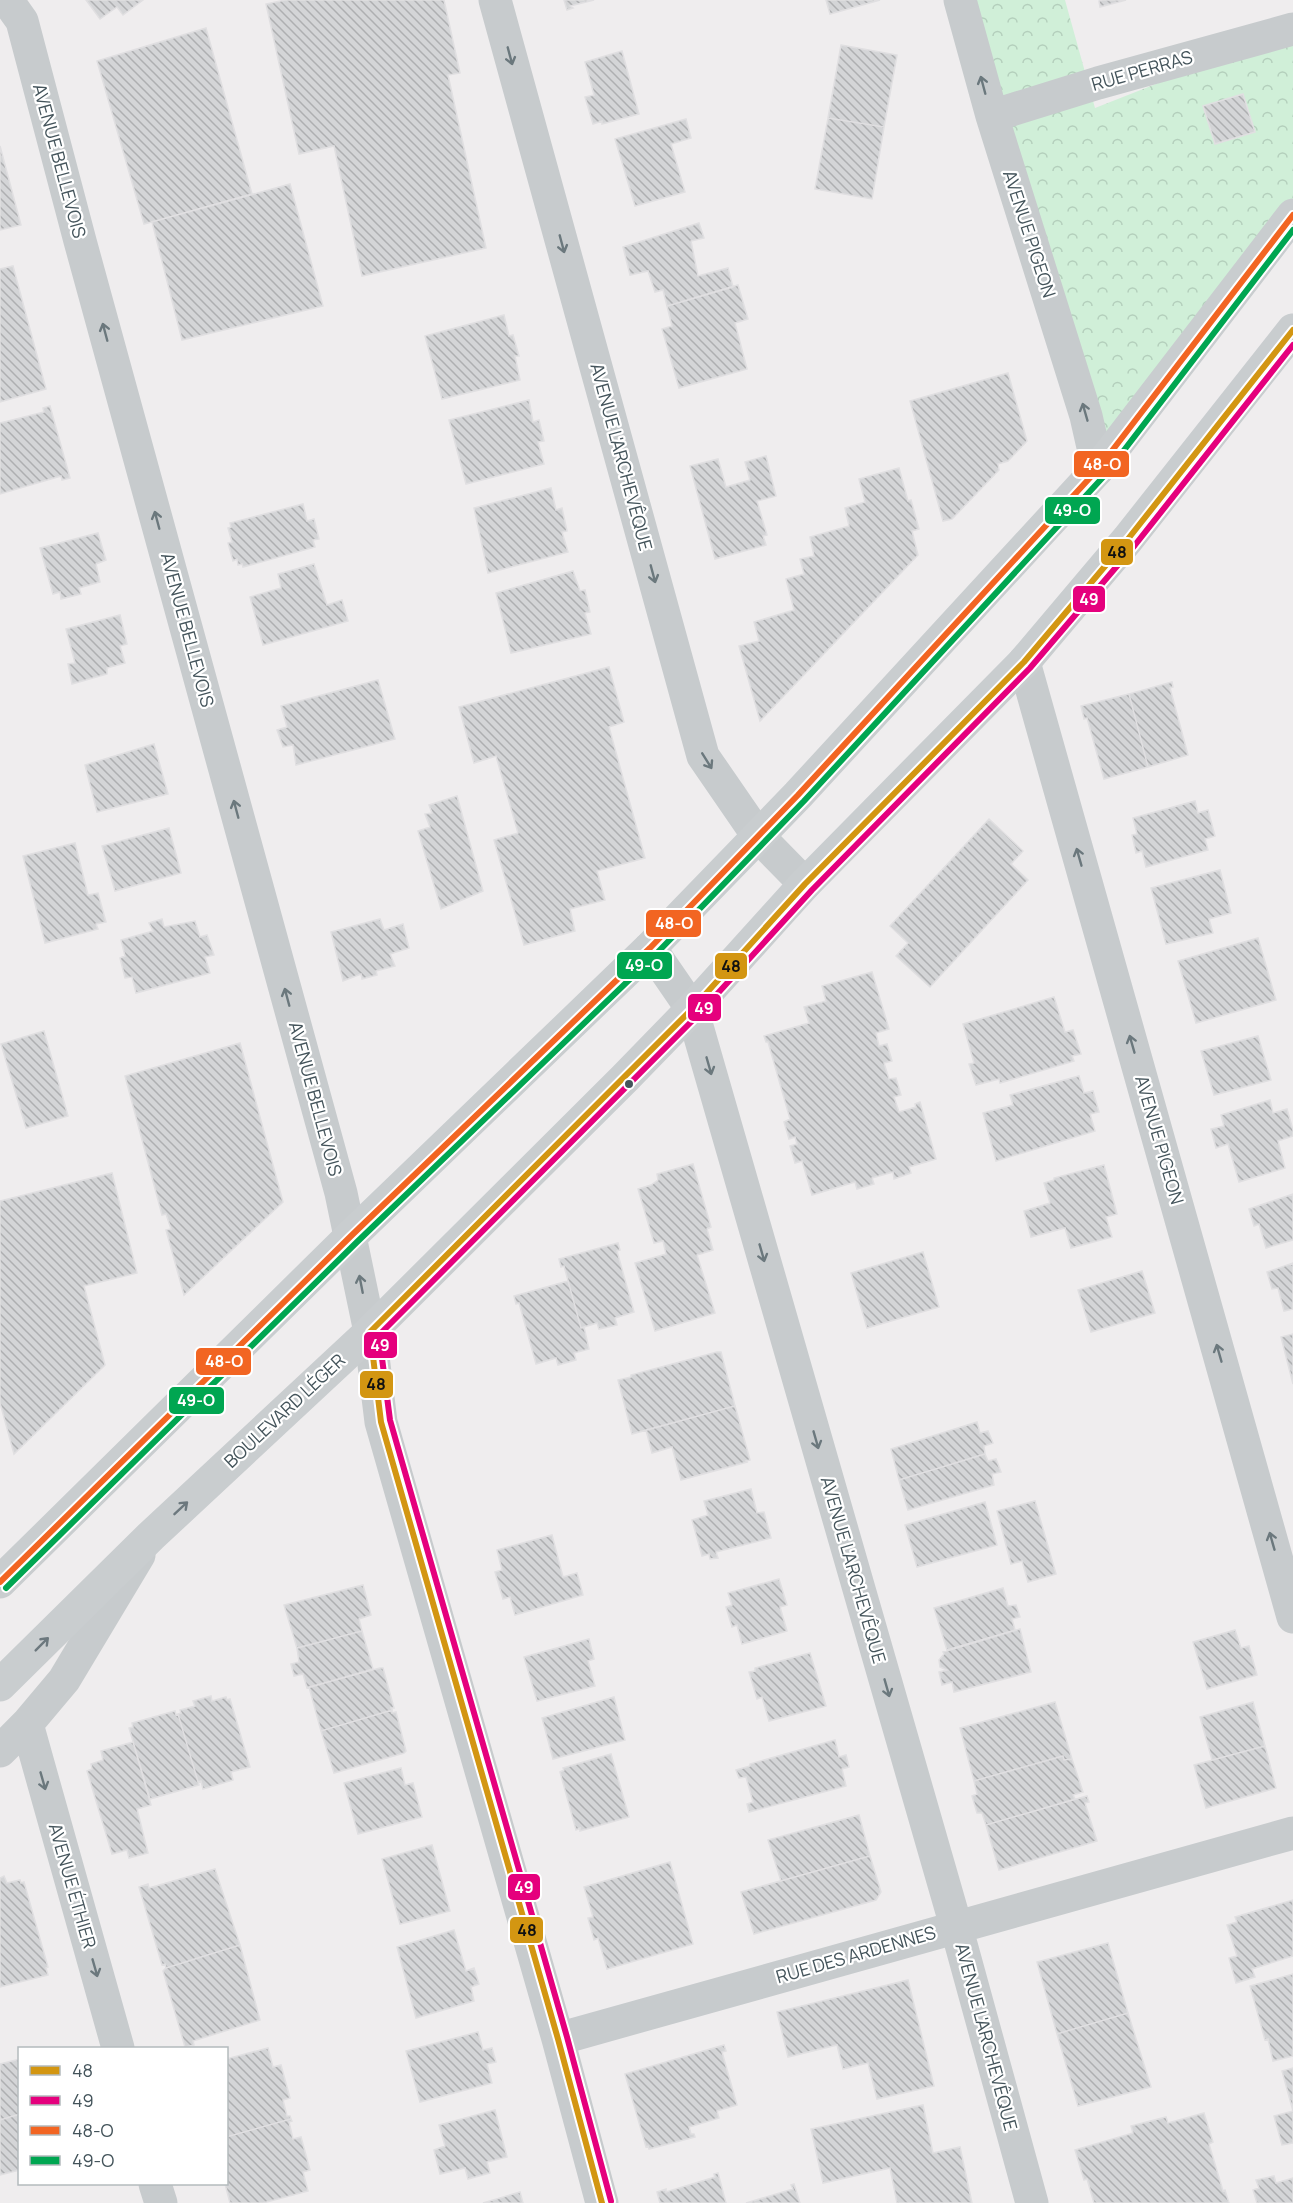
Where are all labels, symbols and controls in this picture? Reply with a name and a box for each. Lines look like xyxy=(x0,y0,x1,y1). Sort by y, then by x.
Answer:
street label: RUE PERRAS xyxy=(1089,44,1195,96)
one-way arrow xyxy=(505,47,516,66)
one-way arrow xyxy=(977,76,988,95)
street label: AVENUE BELLEVOIS xyxy=(28,81,92,241)
street label: AVENUE PIGEON xyxy=(998,167,1062,301)
one-way arrow xyxy=(557,235,568,254)
one-way arrow xyxy=(99,323,110,342)
street label: AVENUE L'ARCHEVÊQUE xyxy=(585,360,659,553)
one-way arrow xyxy=(1079,403,1090,422)
line badge: 48-O xyxy=(1073,450,1130,478)
text: 48-O xyxy=(1083,453,1121,475)
line badge: 49-O xyxy=(1044,496,1101,525)
text: 49-O xyxy=(1053,499,1091,521)
one-way arrow xyxy=(150,511,162,530)
line badge: 48 xyxy=(1100,538,1134,566)
text: 48 xyxy=(1107,541,1127,563)
street label: AVENUE BELLEVOIS xyxy=(156,550,220,710)
one-way arrow xyxy=(648,564,659,583)
line badge: 49 xyxy=(1072,585,1106,613)
text: 49 xyxy=(1079,588,1099,610)
one-way arrow xyxy=(702,752,714,769)
one-way arrow xyxy=(230,800,241,819)
one-way arrow xyxy=(1072,848,1084,867)
line badge: 48-O xyxy=(645,909,702,938)
text: 48-O xyxy=(655,912,693,934)
line badge: 49-O xyxy=(616,951,673,980)
line badge: 48 xyxy=(714,952,748,980)
text: 49-O xyxy=(625,954,663,976)
text: 48 xyxy=(721,955,741,977)
one-way arrow xyxy=(281,988,293,1007)
line badge: 49 xyxy=(687,993,722,1022)
text: 49 xyxy=(694,997,714,1019)
street label: AVENUE BELLEVOIS xyxy=(284,1019,348,1179)
one-way arrow xyxy=(1125,1035,1137,1054)
one-way arrow xyxy=(703,1056,715,1075)
street label: AVENUE PIGEON xyxy=(1130,1073,1190,1207)
unlabelled marker xyxy=(623,1078,635,1090)
one-way arrow xyxy=(757,1243,768,1262)
one-way arrow xyxy=(354,1275,366,1294)
line badge: 49 xyxy=(363,1331,398,1359)
text: 49 xyxy=(370,1334,390,1356)
one-way arrow xyxy=(1213,1344,1224,1363)
line badge: 48-O xyxy=(195,1347,252,1376)
street label: BOULEVARD LÉGER xyxy=(219,1348,350,1473)
text: 48-O xyxy=(205,1350,243,1372)
line badge: 48 xyxy=(359,1370,394,1399)
text: 48 xyxy=(366,1373,386,1395)
line badge: 49-O xyxy=(168,1386,225,1415)
text: 49-O xyxy=(177,1389,215,1411)
one-way arrow xyxy=(811,1431,822,1450)
street label: AVENUE L'ARCHEVÊQUE xyxy=(816,1473,892,1666)
one-way arrow xyxy=(173,1501,188,1515)
one-way arrow xyxy=(1266,1532,1277,1551)
one-way arrow xyxy=(34,1637,49,1651)
one-way arrow xyxy=(882,1679,894,1698)
one-way arrow xyxy=(38,1771,49,1790)
street label: AVENUE ÉTHIER xyxy=(44,1820,102,1951)
line badge: 49 xyxy=(507,1873,541,1901)
text: 49 xyxy=(514,1876,534,1898)
line badge: 48 xyxy=(509,1916,544,1944)
text: 48 xyxy=(517,1919,537,1941)
street label: RUE DES ARDENNES xyxy=(773,1920,938,1988)
street label: AVENUE L'ARCHEVÊQUE xyxy=(950,1940,1024,2133)
one-way arrow xyxy=(90,1958,102,1977)
legend xyxy=(18,2047,228,2185)
text: 48 xyxy=(72,2058,93,2082)
text: 49 xyxy=(72,2088,94,2112)
text: 48-O xyxy=(72,2118,114,2142)
text: 49-O xyxy=(72,2148,114,2172)

